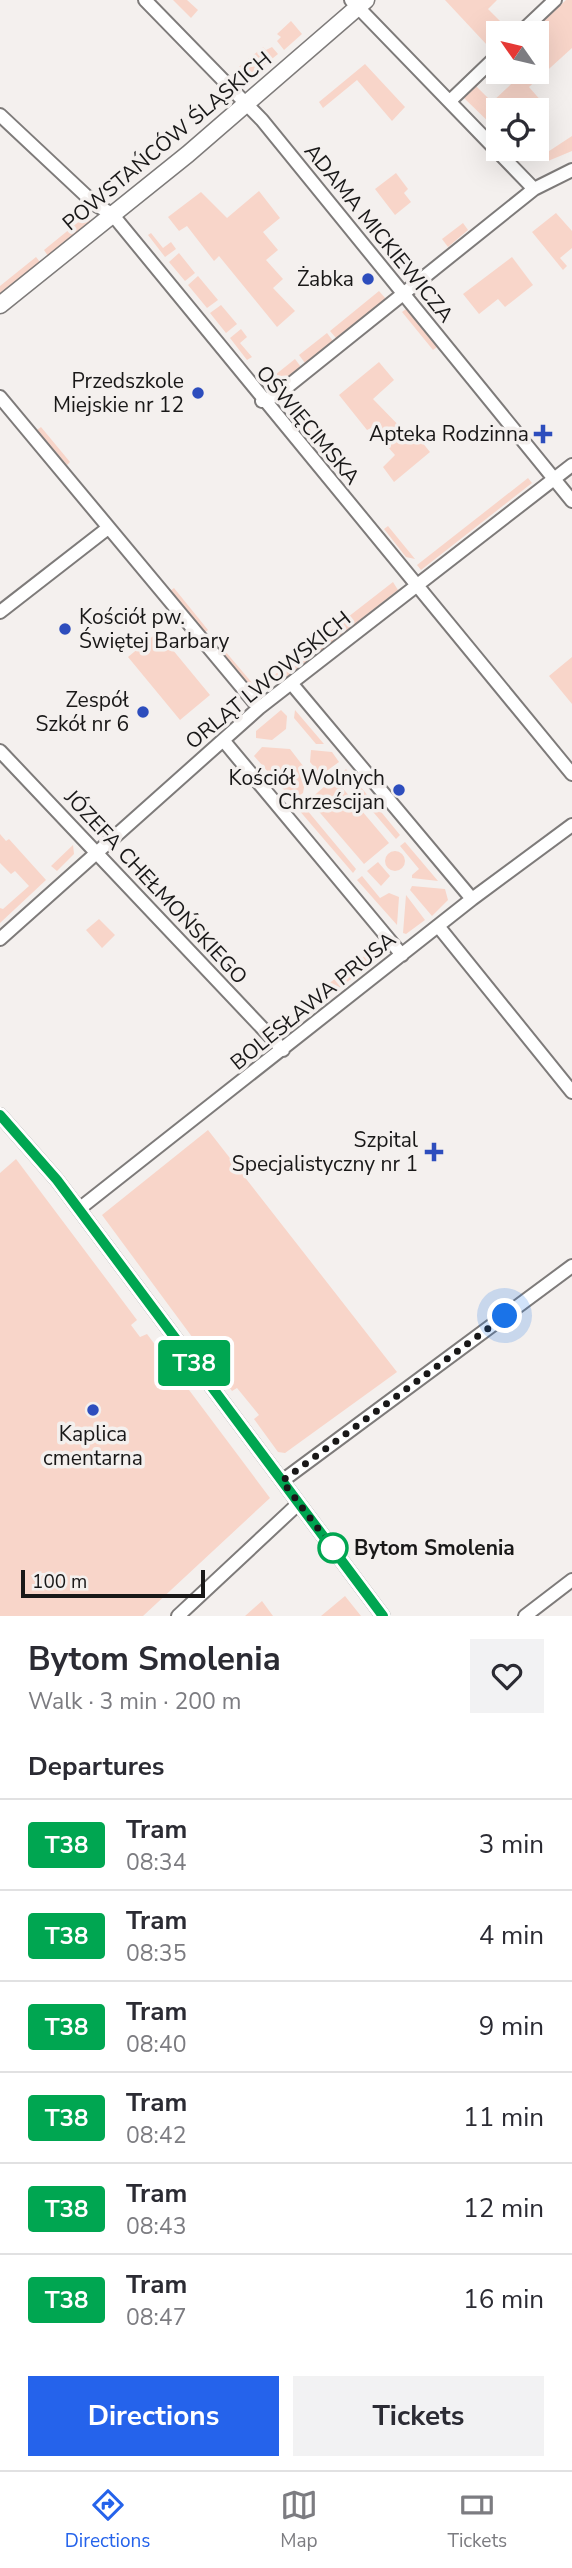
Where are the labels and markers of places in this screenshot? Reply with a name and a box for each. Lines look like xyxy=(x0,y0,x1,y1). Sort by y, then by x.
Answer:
place label: Żabka xyxy=(297,265,354,293)
marker: Żabka xyxy=(360,271,376,287)
place label: Przedszkole Miejskie nr 12 xyxy=(53,367,184,419)
marker: Przedszkole Miejskie nr 12 xyxy=(190,385,206,401)
place label: Apteka Rodzinna xyxy=(369,420,529,448)
marker: Apteka Rodzinna xyxy=(535,426,551,442)
place label: Kościół pw. Świętej Barbary xyxy=(79,603,230,655)
marker: Kościół pw. Świętej Barbary xyxy=(57,621,73,637)
place label: Zespół Szkół nr 6 xyxy=(35,686,130,738)
marker: Zespół Szkół nr 6 xyxy=(135,704,151,720)
place label: Kościół Wolnych Chrześcijan xyxy=(229,764,385,816)
marker: Kościół Wolnych Chrześcijan xyxy=(391,782,407,798)
place label: Szpital Specjalistyczny nr 1 xyxy=(232,1126,419,1178)
marker: Szpital Specjalistyczny nr 1 xyxy=(424,1142,444,1162)
marker: Kaplica cmentarna xyxy=(85,1402,101,1418)
place label: Kaplica cmentarna xyxy=(43,1420,143,1472)
marker: Bytom Smolenia xyxy=(318,1533,348,1563)
place label: Bytom Smolenia xyxy=(354,1534,515,1562)

